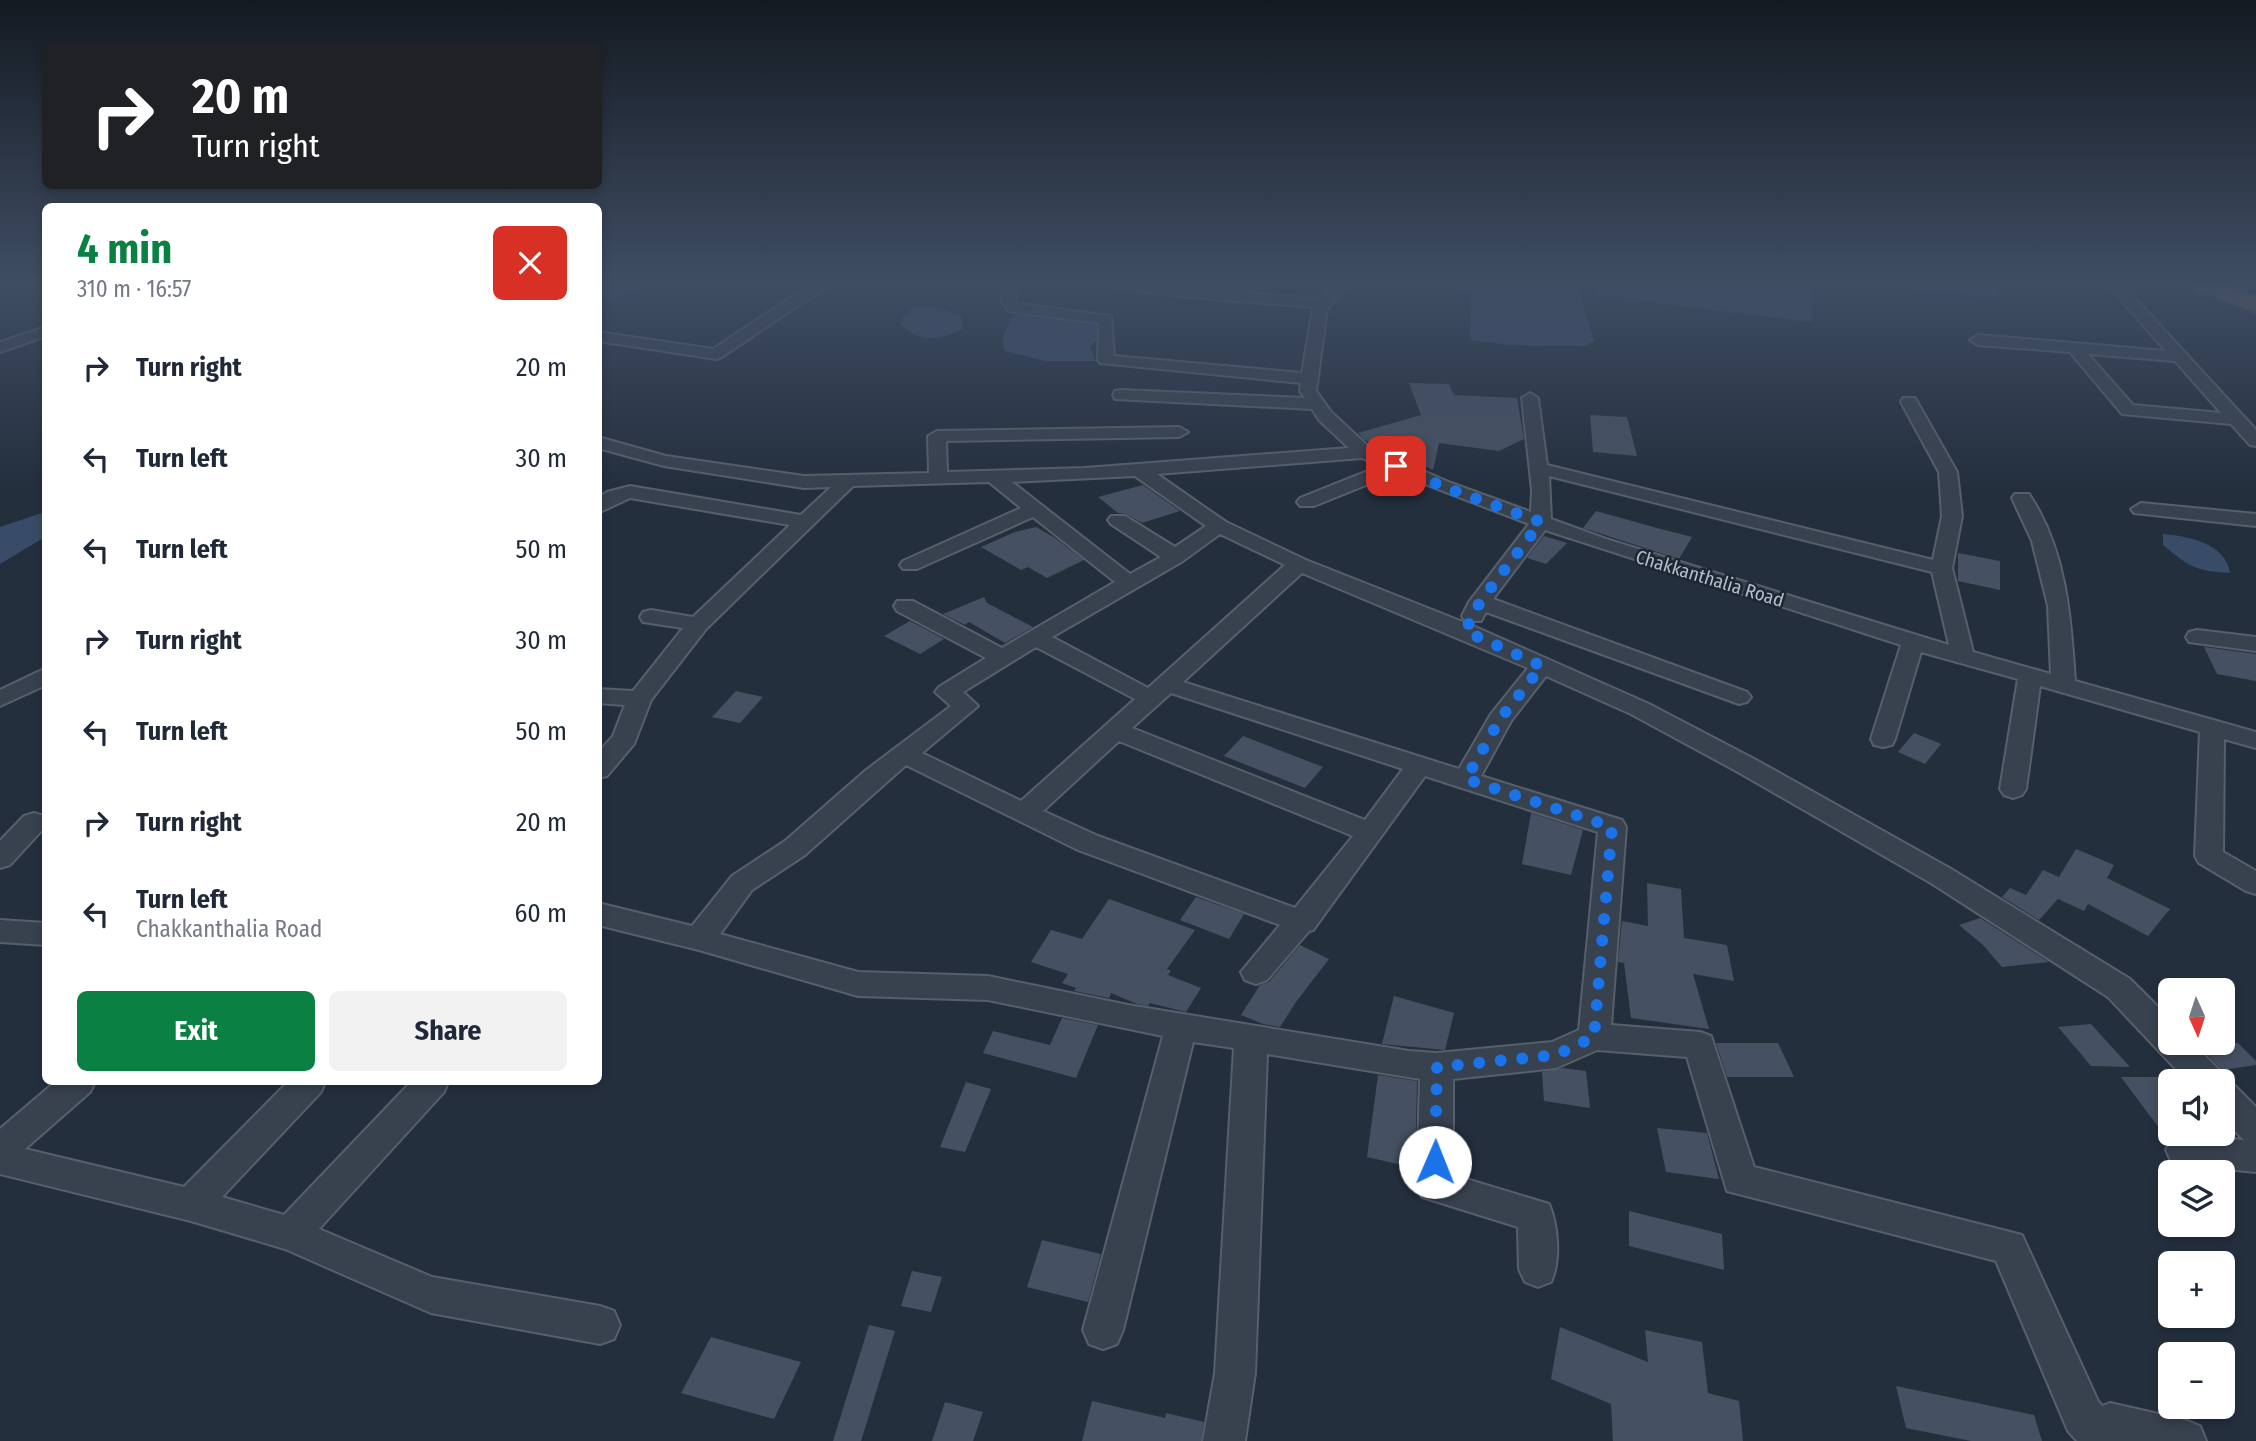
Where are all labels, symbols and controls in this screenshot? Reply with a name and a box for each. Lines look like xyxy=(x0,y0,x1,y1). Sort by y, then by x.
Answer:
text: 20 m xyxy=(192,67,289,126)
icon: right xyxy=(77,70,168,161)
text: Turn right xyxy=(192,127,319,165)
text: 4 min xyxy=(77,224,172,274)
button: close xyxy=(493,226,567,300)
text: 310 m · 16:57 xyxy=(77,275,191,303)
icon: right xyxy=(77,349,115,387)
text: Turn right xyxy=(136,352,242,383)
text: 20 m xyxy=(516,352,567,383)
pin xyxy=(1366,436,1426,496)
icon: left xyxy=(77,440,115,478)
text: Turn left xyxy=(136,443,228,474)
text: 30 m xyxy=(516,443,567,474)
icon: arrive xyxy=(1377,447,1415,485)
icon: left xyxy=(77,531,115,569)
text: Turn left xyxy=(136,534,228,565)
text: 50 m xyxy=(515,534,567,565)
street label: Chakkanthalia Road xyxy=(1633,545,1787,612)
icon: right xyxy=(77,622,115,660)
text: Turn right xyxy=(136,625,242,656)
text: 30 m xyxy=(516,625,567,656)
icon: left xyxy=(77,713,115,751)
text: Turn left xyxy=(136,716,228,747)
text: 50 m xyxy=(515,716,567,747)
icon: right xyxy=(77,804,115,842)
text: Turn right xyxy=(136,807,242,838)
text: 20 m xyxy=(516,807,567,838)
text: Turn left xyxy=(136,884,228,915)
icon: left xyxy=(77,895,115,933)
text: 60 m xyxy=(514,898,567,929)
text: Chakkanthalia Road xyxy=(136,915,322,943)
north arrow xyxy=(2158,978,2235,1055)
map controls xyxy=(2158,978,2235,1419)
button: Exit xyxy=(77,991,315,1071)
button: Share xyxy=(329,991,567,1071)
button: sound xyxy=(2158,1069,2235,1146)
position arrow xyxy=(1398,1125,1472,1199)
button: layers xyxy=(2158,1160,2235,1237)
button: + xyxy=(2158,1251,2235,1328)
button: − xyxy=(2158,1342,2235,1419)

